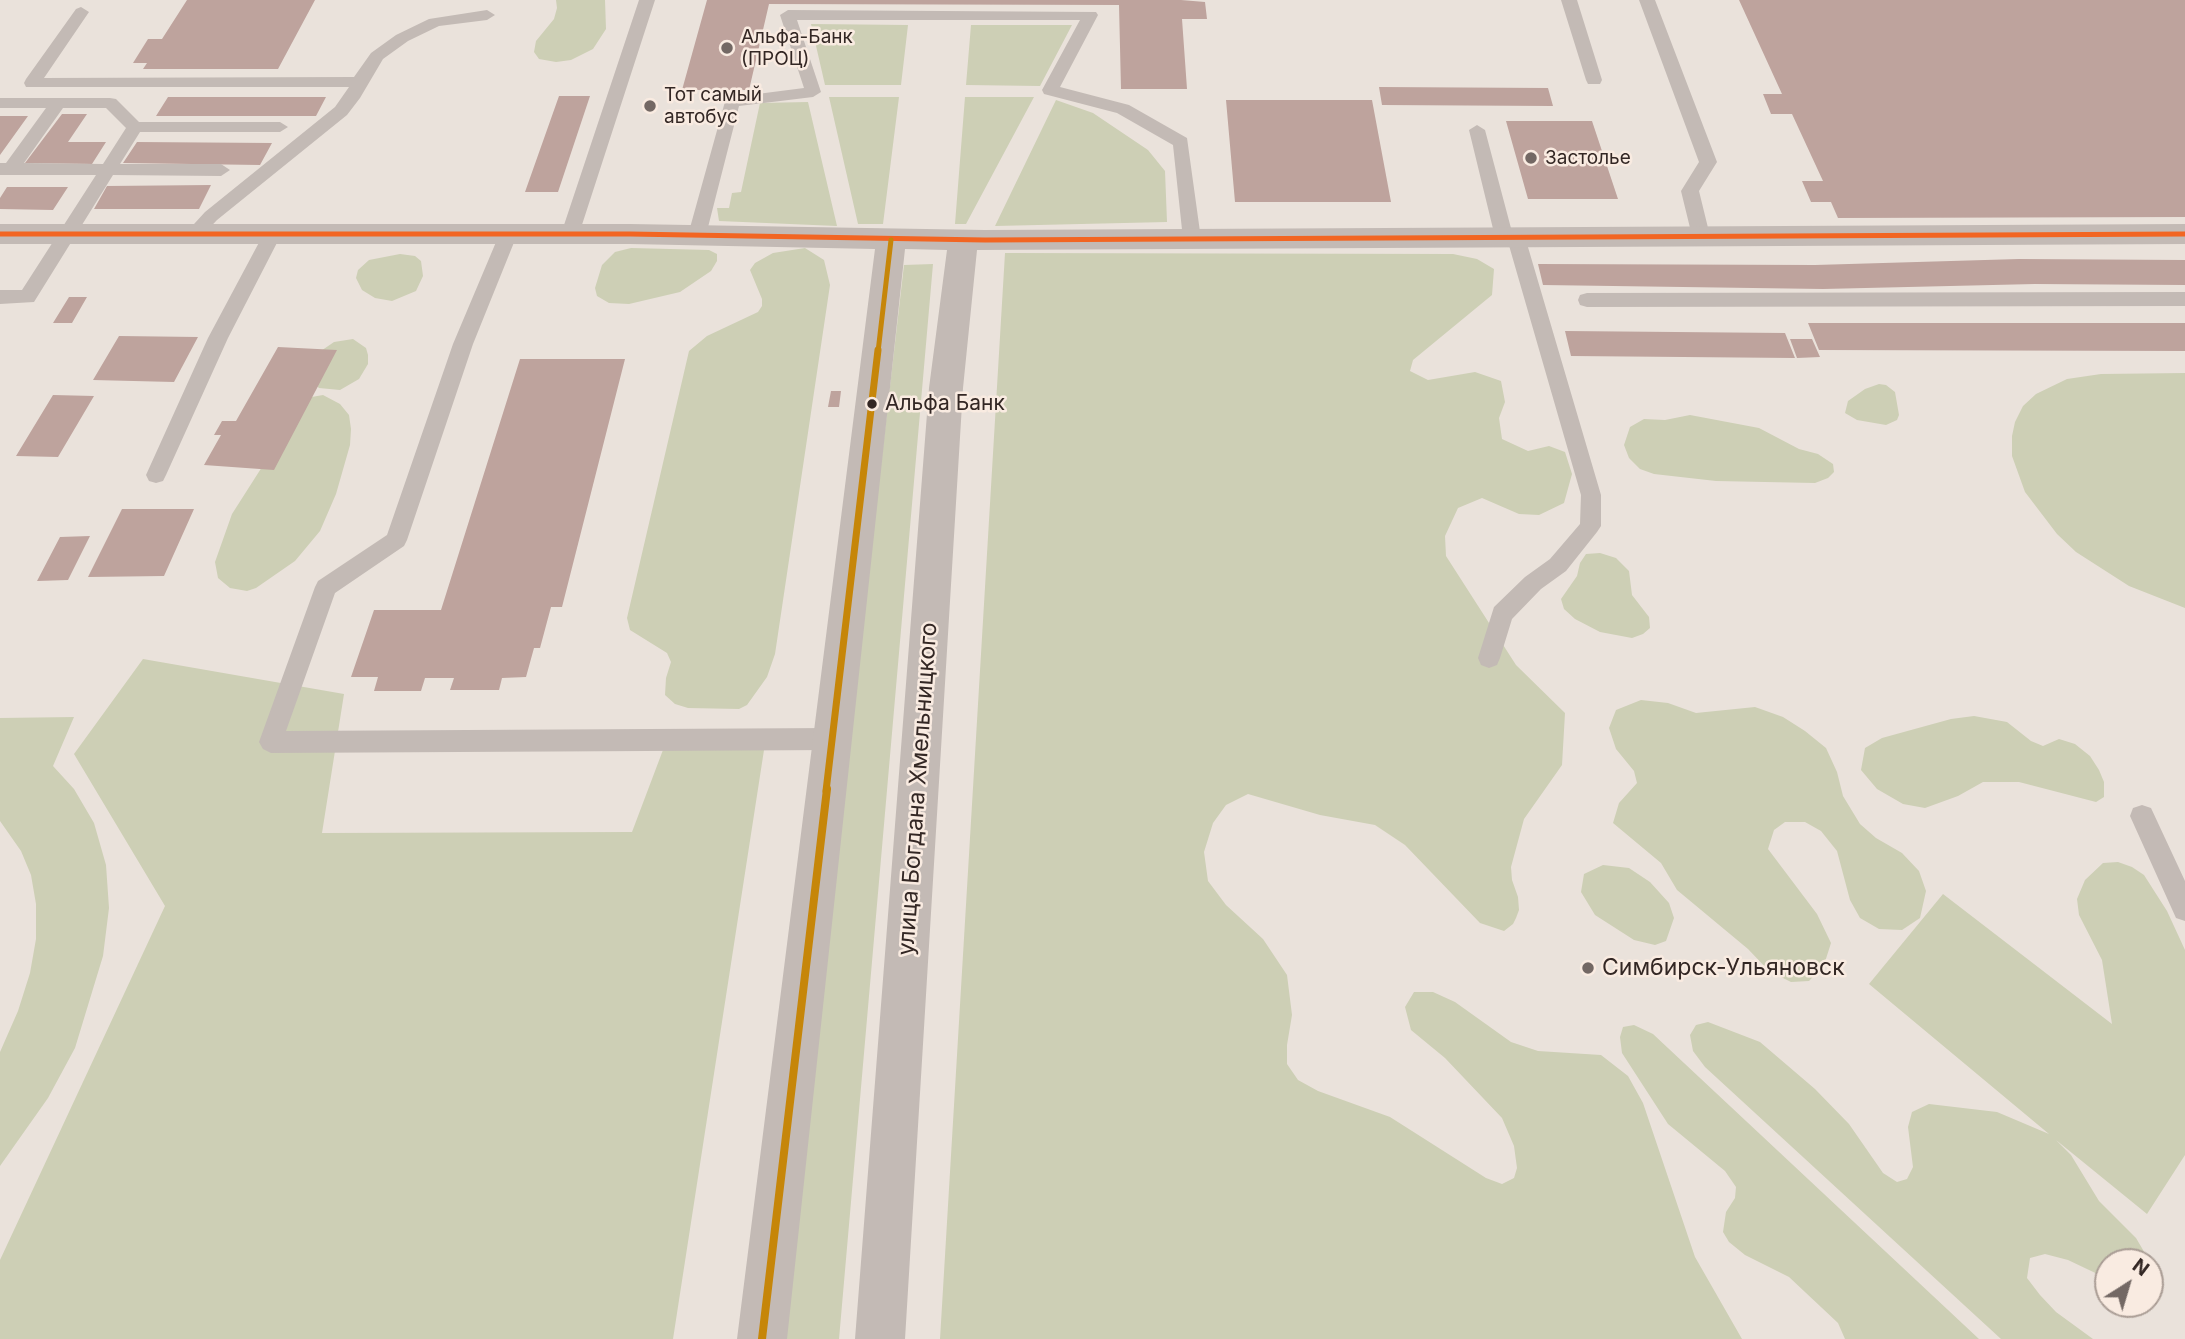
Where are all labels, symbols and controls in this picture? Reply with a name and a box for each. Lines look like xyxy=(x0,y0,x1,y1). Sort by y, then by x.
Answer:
place label: Альфа-Банк (ПРОЦ) xyxy=(741,26,853,70)
marker: Альфа-Банк (ПРОЦ) xyxy=(719,40,735,56)
place label: Тот самый автобус xyxy=(664,84,762,128)
marker: Тот самый автобус xyxy=(642,98,658,114)
place label: Застолье xyxy=(1545,147,1631,169)
marker: Застолье xyxy=(1523,150,1539,166)
place label: Альфа Банк xyxy=(885,391,1005,417)
marker: Альфа Банк xyxy=(865,397,879,411)
street label: улица Богдана Хмельницкого xyxy=(893,622,943,956)
place label: Симбирск-Ульяновск xyxy=(1602,954,1845,982)
marker: Симбирск-Ульяновск xyxy=(1580,960,1596,976)
north arrow xyxy=(2094,1248,2164,1318)
text: N xyxy=(2128,1254,2153,1281)

